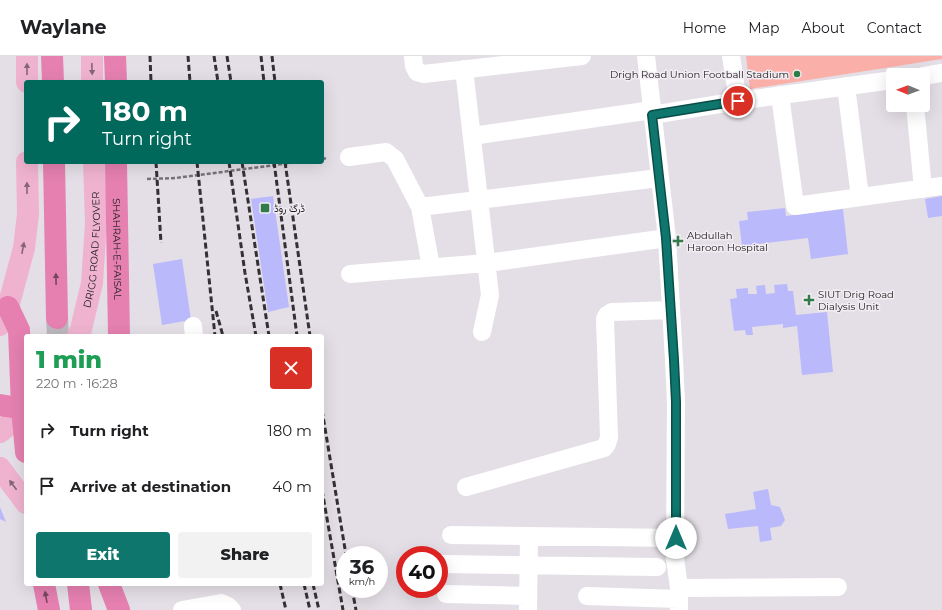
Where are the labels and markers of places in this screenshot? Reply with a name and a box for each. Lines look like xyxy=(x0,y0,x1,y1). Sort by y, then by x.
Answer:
place label: Drigh Road Union Football Stadium xyxy=(610,68,789,81)
marker: Drigh Road Union Football Stadium xyxy=(792,69,802,79)
pin xyxy=(721,84,755,118)
marker: ڈرگ روڈ xyxy=(259,202,271,214)
place label: ڈرگ روڈ xyxy=(274,202,305,215)
place label: Abdullah Haroon Hospital xyxy=(687,229,768,254)
marker: Abdullah Haroon Hospital xyxy=(672,235,684,247)
place label: SIUT Drig Road Dialysis Unit xyxy=(818,288,894,313)
marker: SIUT Drig Road Dialysis Unit xyxy=(803,294,815,306)

